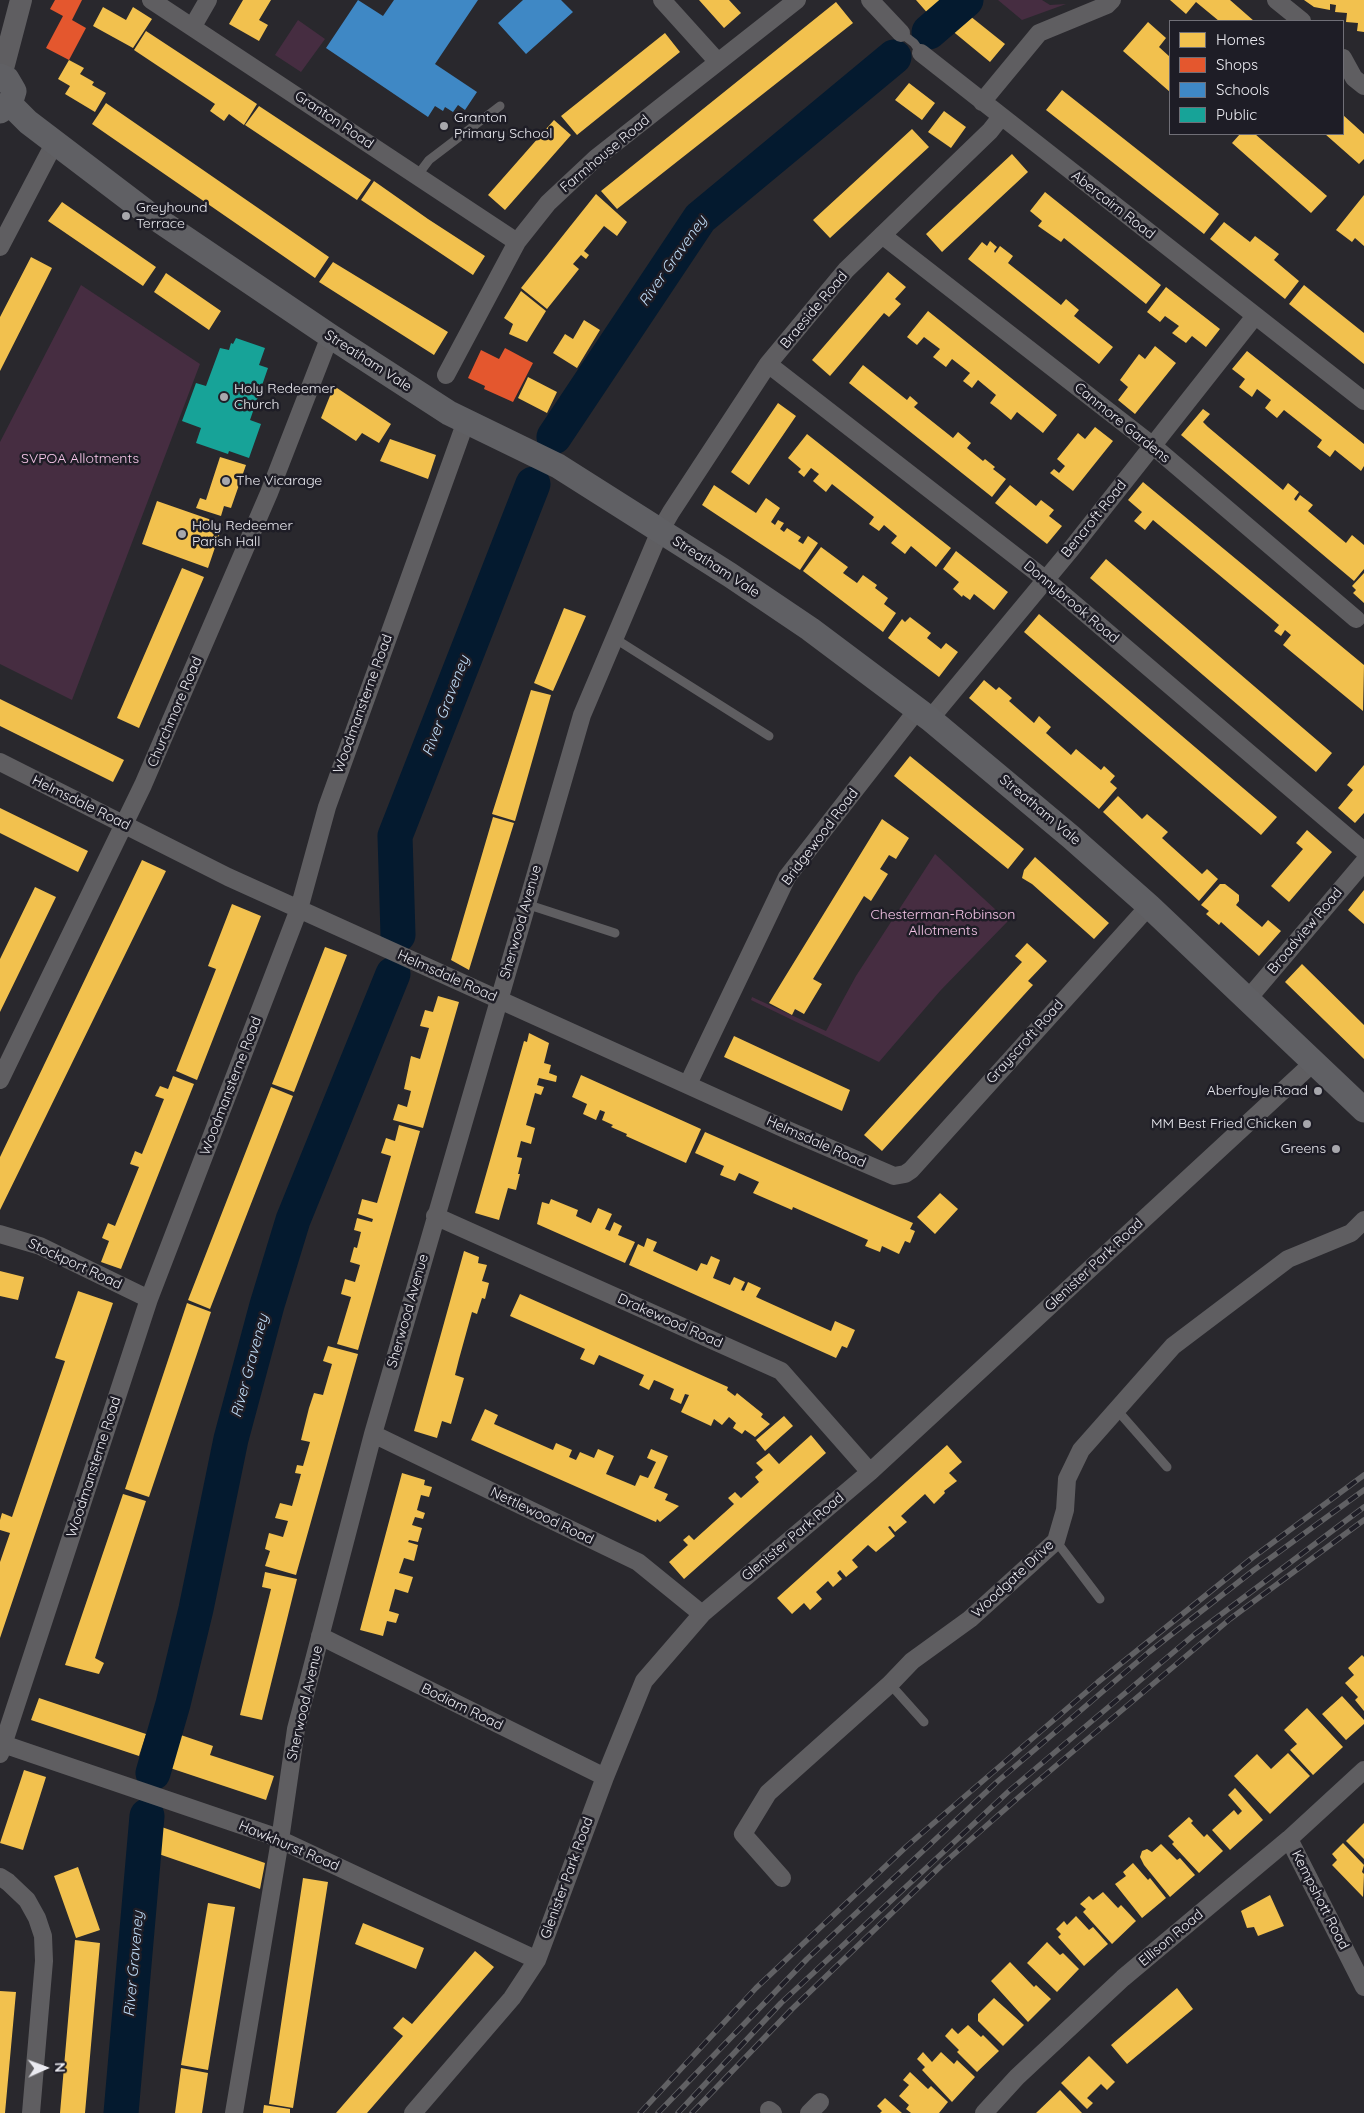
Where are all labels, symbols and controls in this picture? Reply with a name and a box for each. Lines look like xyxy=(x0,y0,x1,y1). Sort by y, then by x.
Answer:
legend xyxy=(1169,20,1344,135)
text: Homes xyxy=(1216,30,1265,49)
text: Shops xyxy=(1216,55,1258,74)
text: Schools xyxy=(1216,80,1269,99)
street label: Granton Road xyxy=(291,88,377,152)
text: Public xyxy=(1216,105,1257,124)
place label: Granton Primary School xyxy=(454,110,552,142)
street label: Farmhouse Road xyxy=(557,112,653,196)
marker: Granton Primary School xyxy=(438,120,450,132)
street label: Abercairn Road xyxy=(1068,167,1158,243)
place label: Greyhound Terrace xyxy=(136,200,208,232)
marker: Greyhound Terrace xyxy=(120,210,132,222)
water label: River Graveney xyxy=(635,212,711,310)
street label: Braeside Road xyxy=(777,268,851,352)
street label: Streatham Vale xyxy=(321,327,415,395)
street label: Canmore Gardens xyxy=(1071,379,1173,467)
place label: Holy Redeemer Church xyxy=(234,381,335,414)
marker: Holy Redeemer Church xyxy=(218,391,230,403)
park label: SVPOA Allotments xyxy=(21,451,139,467)
place label: The Vicarage xyxy=(236,473,322,489)
marker: The Vicarage xyxy=(220,475,232,487)
street label: Bencroft Road xyxy=(1058,477,1130,561)
place label: Holy Redeemer Parish Hall xyxy=(192,518,293,550)
marker: Holy Redeemer Parish Hall xyxy=(176,528,188,540)
street label: Streatham Vale xyxy=(669,533,763,601)
street label: Donnybrook Road xyxy=(1020,557,1122,647)
street label: Woodmansterne Road xyxy=(330,632,396,776)
water label: River Graveney xyxy=(419,653,473,759)
street label: Churchmore Road xyxy=(144,654,206,770)
street label: Streatham Vale xyxy=(996,771,1084,849)
street label: Helmsdale Road xyxy=(29,772,133,834)
street label: Bridgewood Road xyxy=(778,785,862,889)
street label: Sherwood Avenue xyxy=(497,863,545,981)
street label: Broadview Road xyxy=(1264,885,1346,977)
park label: Chesterman-Robinson Allotments xyxy=(871,907,1015,940)
street label: Helmsdale Road xyxy=(395,947,499,1005)
street label: Grayscroft Road xyxy=(983,997,1067,1087)
street label: Woodmansterne Road xyxy=(197,1014,265,1158)
place label: Aberfoyle Road xyxy=(1207,1083,1308,1099)
marker: Aberfoyle Road xyxy=(1312,1085,1324,1097)
street label: Helmsdale Road xyxy=(764,1113,868,1171)
place label: MM Best Fried Chicken xyxy=(1151,1116,1297,1132)
marker: MM Best Fried Chicken xyxy=(1301,1118,1313,1130)
place label: Greens xyxy=(1281,1141,1326,1157)
marker: Greens xyxy=(1330,1143,1342,1155)
street label: Glenister Park Road xyxy=(1041,1215,1147,1315)
street label: Stockport Road xyxy=(26,1235,124,1293)
street label: Sherwood Avenue xyxy=(384,1252,432,1370)
street label: Drakewood Road xyxy=(615,1290,725,1352)
water label: River Graveney xyxy=(228,1312,272,1420)
street label: Woodmansterne Road xyxy=(63,1394,125,1540)
street label: Nettlewood Road xyxy=(488,1484,596,1548)
street label: Glenister Park Road xyxy=(738,1489,848,1585)
street label: Woodgate Drive xyxy=(969,1537,1057,1621)
street label: Sherwood Avenue xyxy=(284,1644,326,1762)
street label: Bodiam Road xyxy=(418,1680,506,1734)
street label: Glenister Park Road xyxy=(537,1815,597,1941)
street label: Hawkhurst Road xyxy=(236,1817,342,1875)
street label: Kempshott Road xyxy=(1288,1847,1352,1953)
street label: Ellison Road xyxy=(1135,1906,1207,1970)
water label: River Graveney xyxy=(120,1910,148,2018)
north arrow xyxy=(20,2043,70,2093)
text: N xyxy=(51,2062,69,2073)

